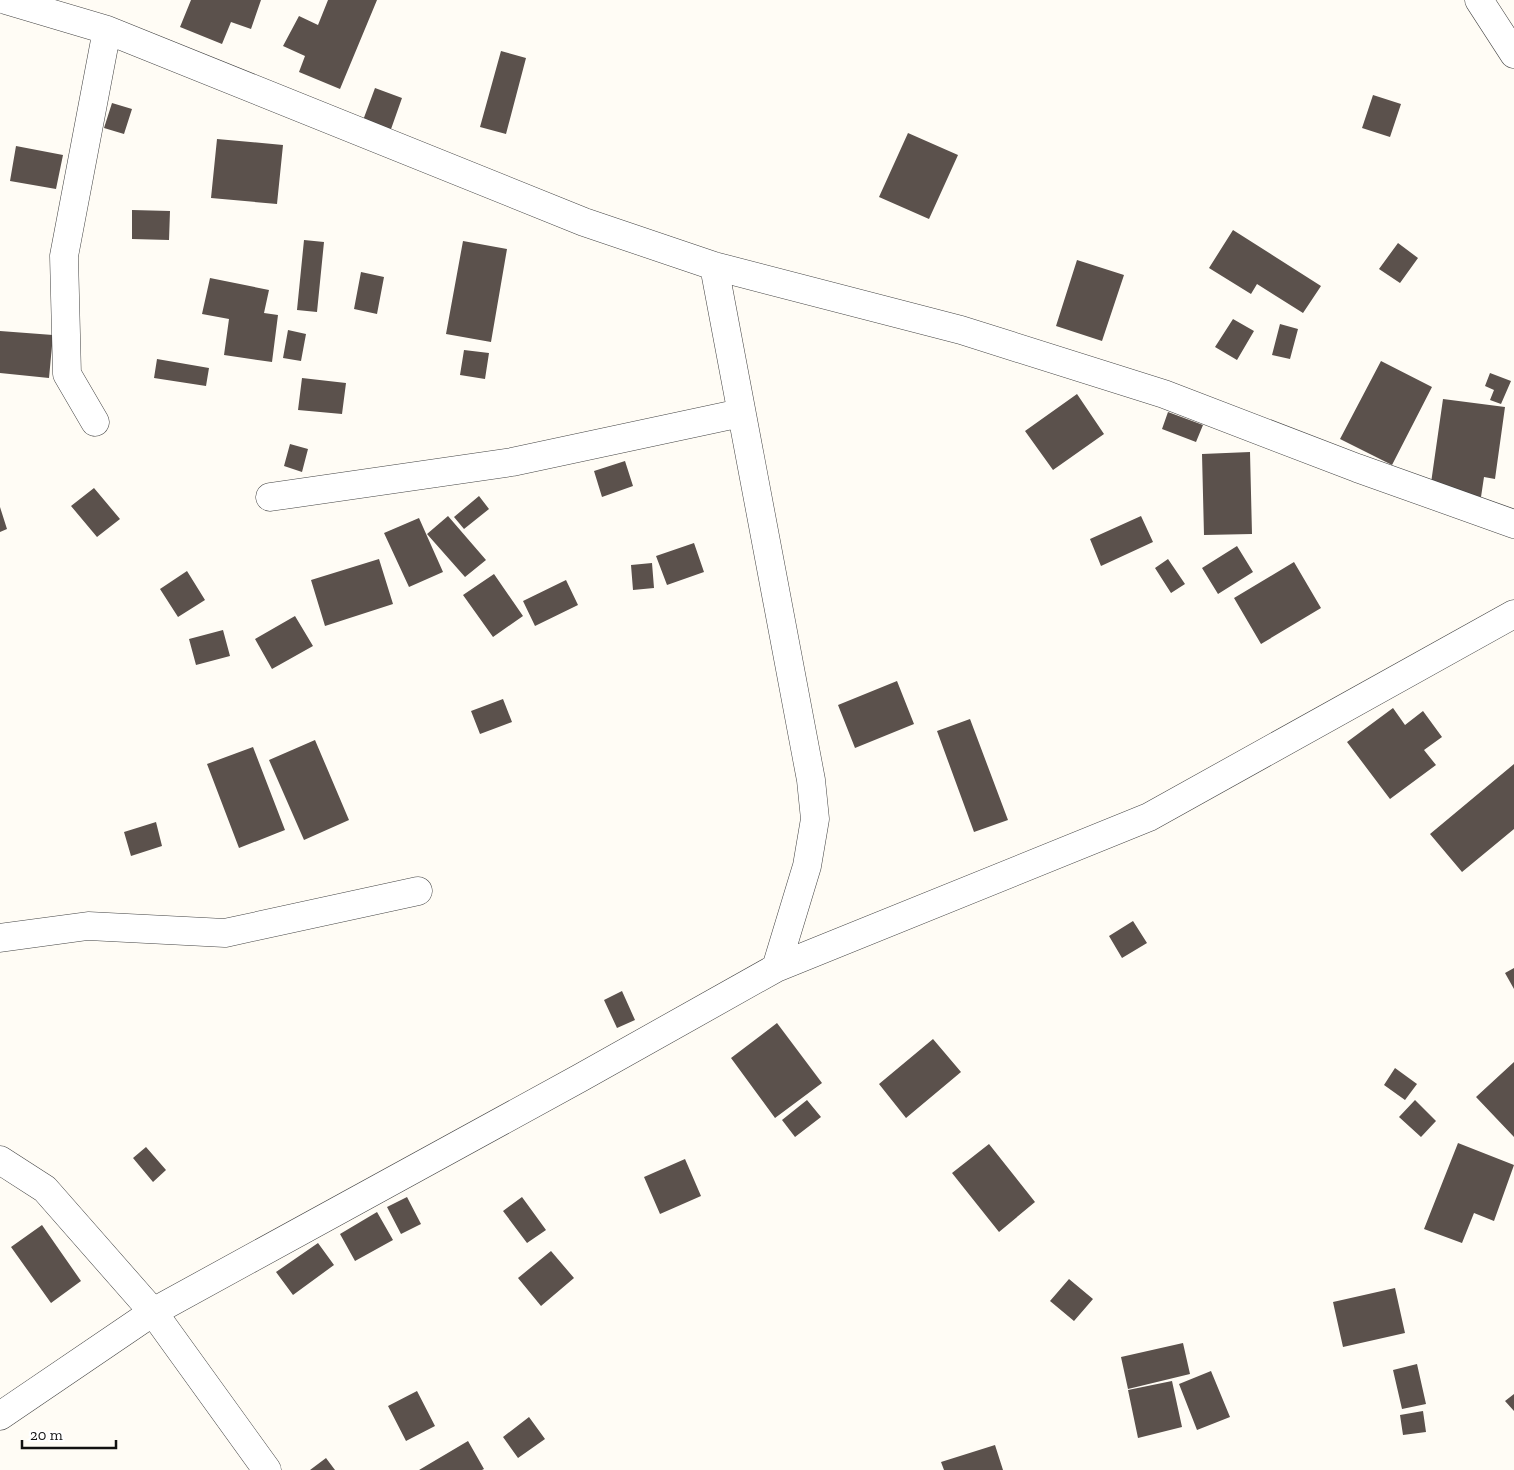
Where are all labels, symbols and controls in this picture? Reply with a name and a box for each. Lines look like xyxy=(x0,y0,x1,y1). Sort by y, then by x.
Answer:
scale bar xyxy=(22,1418,116,1450)
text: 20 m xyxy=(30,1426,63,1444)

